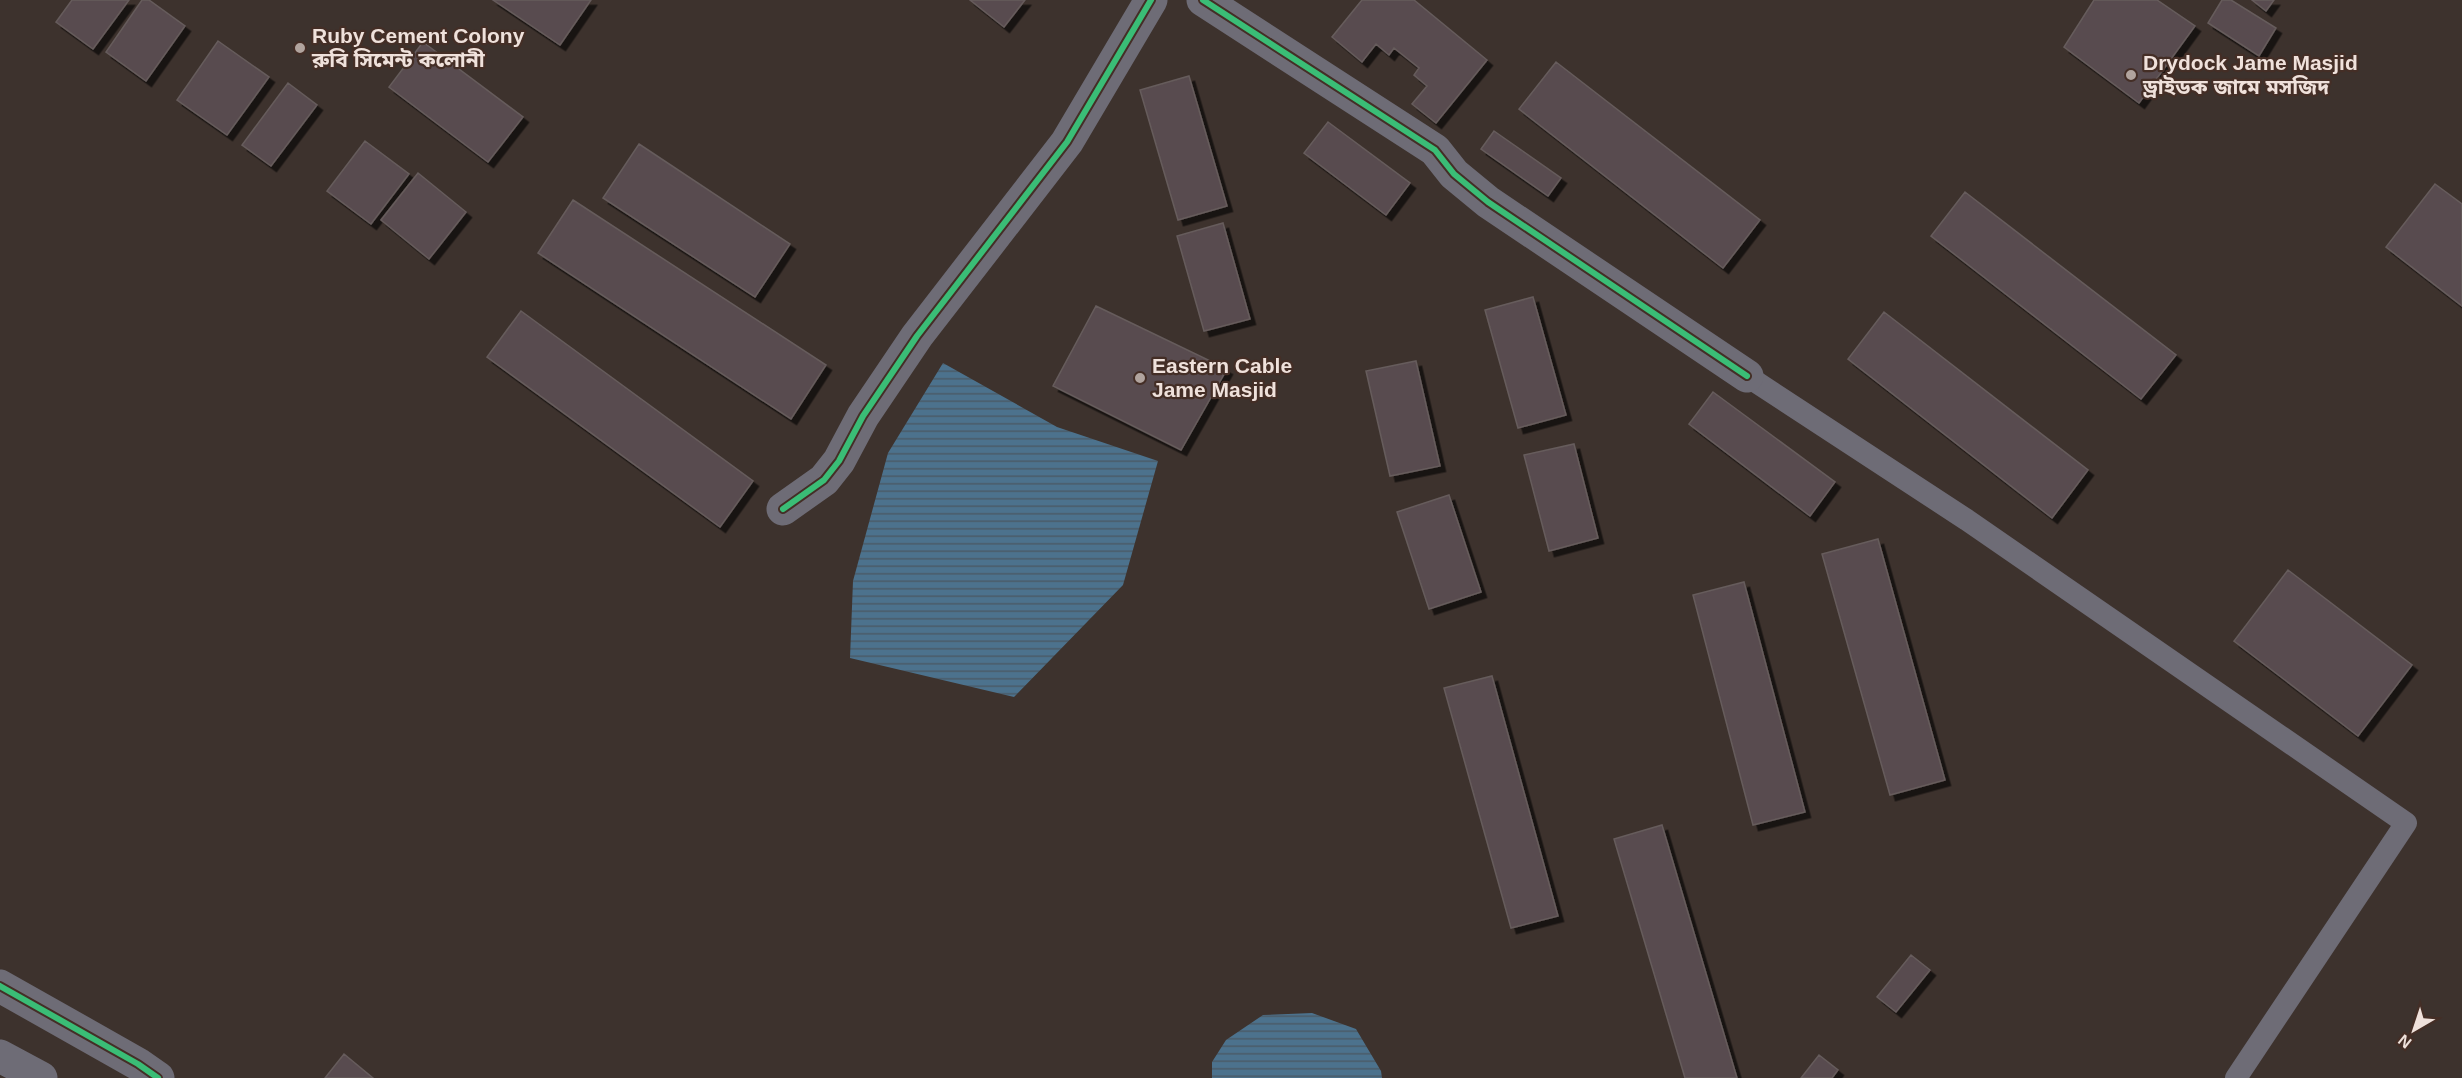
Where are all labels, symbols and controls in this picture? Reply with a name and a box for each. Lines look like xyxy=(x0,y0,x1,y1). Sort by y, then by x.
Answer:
place label: Ruby Cement Colony রুবি সিমেন্ট কলোনী xyxy=(311,24,525,71)
marker: Ruby Cement Colony রুবি সিমেন্ট কলোনী xyxy=(293,41,307,55)
place label: Drydock Jame Masjid ড্রাইডক জামে মসজিদ xyxy=(2142,51,2358,98)
marker: Drydock Jame Masjid ড্রাইডক জামে মসজিদ xyxy=(2124,68,2138,82)
place label: Eastern Cable Jame Masjid xyxy=(1152,354,1292,401)
marker: Eastern Cable Jame Masjid xyxy=(1133,371,1147,385)
north arrow xyxy=(2384,1000,2444,1060)
text: N xyxy=(2395,1031,2415,1052)

